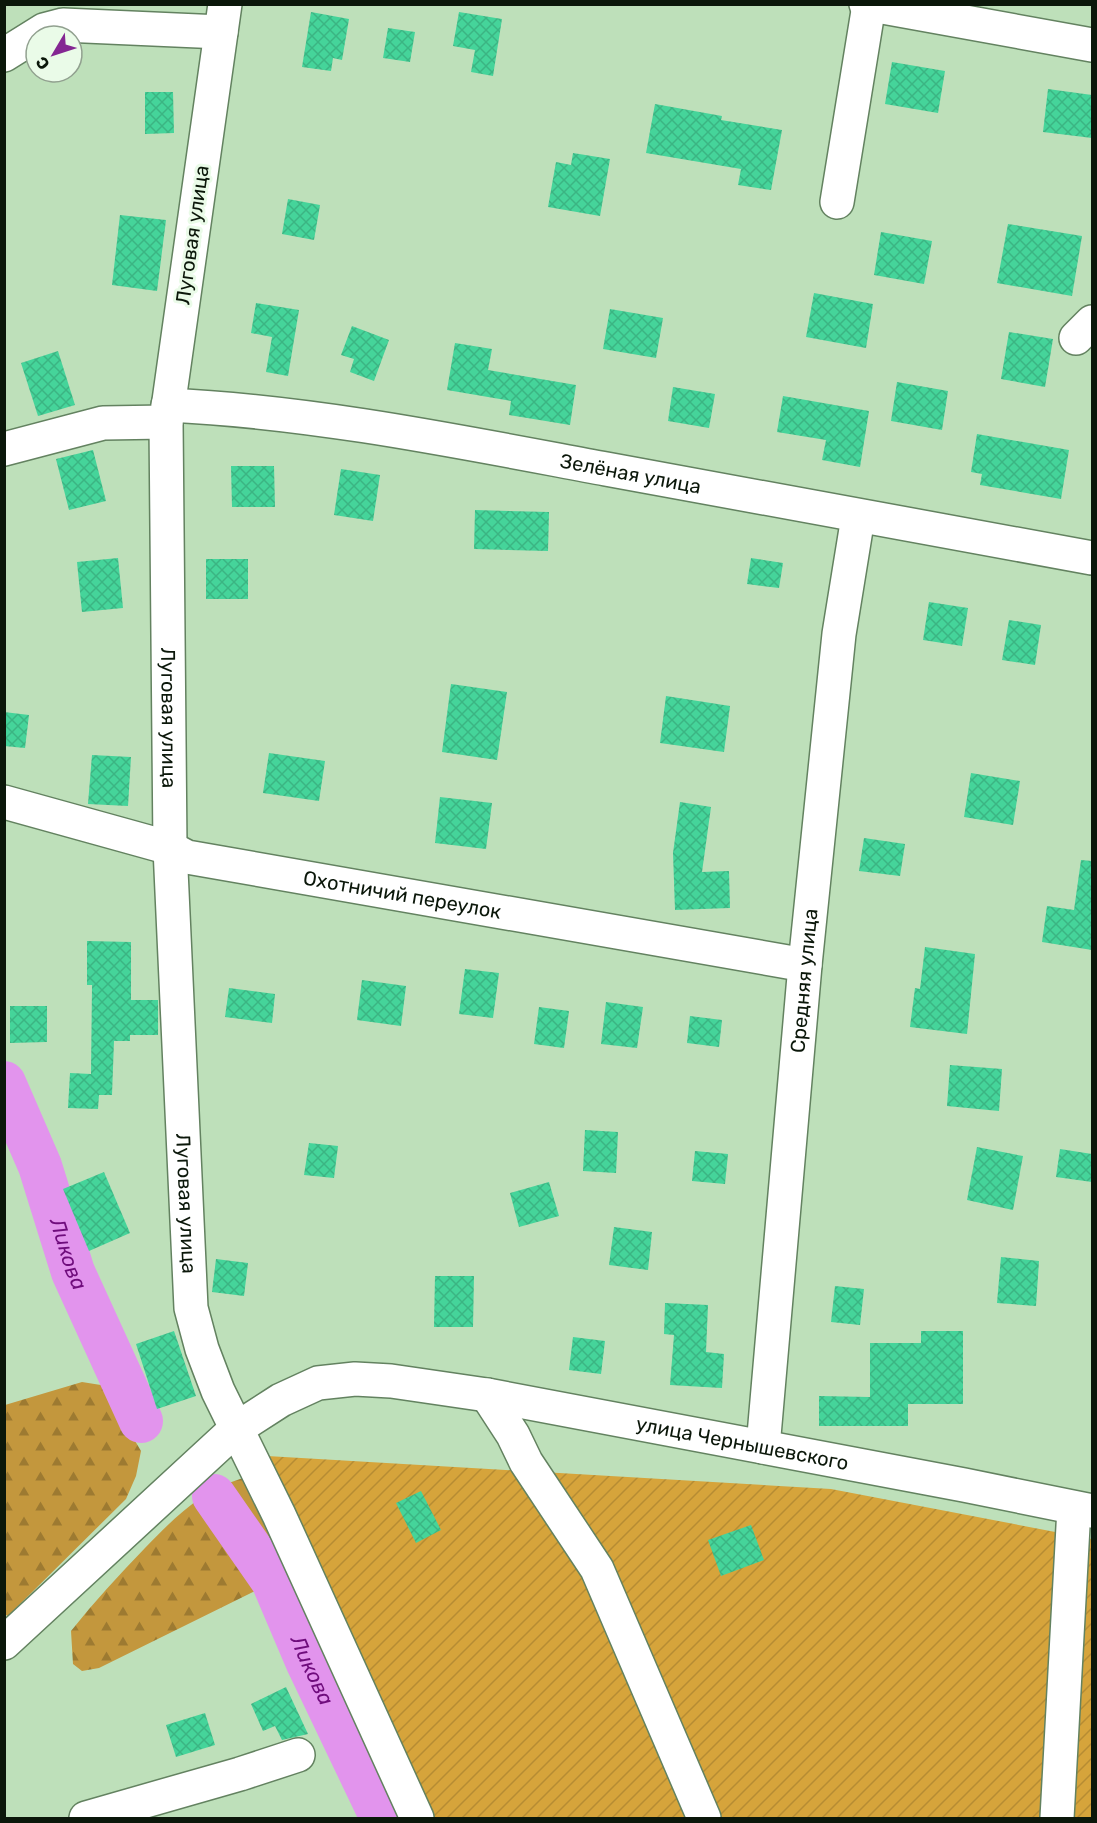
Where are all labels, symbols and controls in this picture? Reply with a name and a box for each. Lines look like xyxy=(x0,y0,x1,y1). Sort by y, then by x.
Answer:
north arrow xyxy=(24,24,84,84)
text: С xyxy=(32,53,54,73)
street label: Луговая улица xyxy=(170,164,214,306)
street label: Зелёная улица xyxy=(558,449,703,499)
street label: Луговая улица xyxy=(156,647,181,788)
street label: Охотничий переулок xyxy=(301,866,503,924)
street label: Средняя улица xyxy=(785,907,823,1054)
street label: Луговая улица xyxy=(171,1133,201,1274)
water label: Ликова xyxy=(45,1214,92,1294)
street label: улица Чернышевского xyxy=(634,1411,851,1475)
water label: Ликова xyxy=(285,1631,339,1709)

